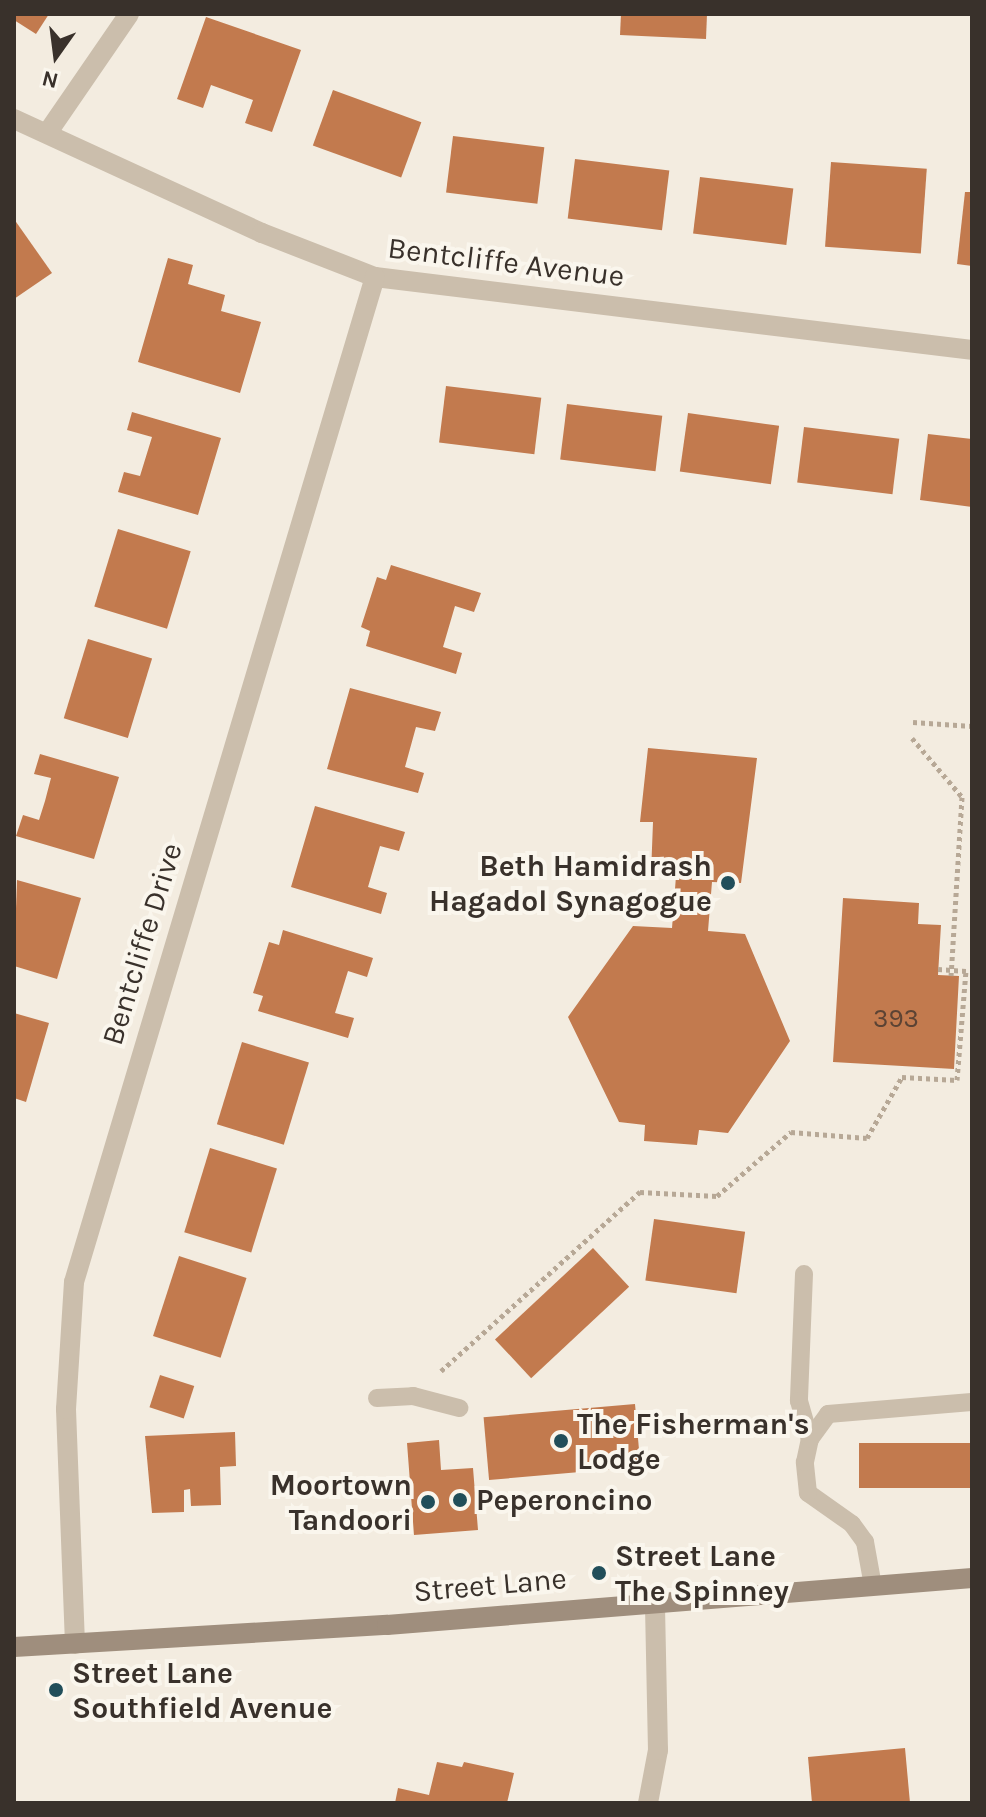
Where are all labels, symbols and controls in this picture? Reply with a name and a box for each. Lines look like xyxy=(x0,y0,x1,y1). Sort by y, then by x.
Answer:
north arrow xyxy=(16,16,96,96)
text: N xyxy=(39,65,61,94)
street label: Bentcliffe Avenue xyxy=(386,230,626,294)
street label: Bentcliffe Drive xyxy=(94,839,190,1049)
place label: Beth Hamidrash Hagadol Synagogue xyxy=(429,848,712,918)
marker: Beth Hamidrash Hagadol Synagogue xyxy=(719,874,737,892)
house number: 393 xyxy=(873,1003,919,1035)
place label: The Fisherman's Lodge xyxy=(577,1406,809,1476)
marker: The Fisherman's Lodge xyxy=(552,1432,570,1450)
place label: Moortown Tandoori xyxy=(270,1467,412,1538)
place label: Peperoncino xyxy=(476,1482,652,1518)
marker: Peperoncino xyxy=(451,1491,469,1509)
marker: Moortown Tandoori xyxy=(419,1493,437,1511)
place label: Street Lane The Spinney xyxy=(615,1538,789,1608)
street label: Street Lane xyxy=(412,1560,568,1610)
marker: Street Lane The Spinney xyxy=(590,1564,608,1582)
place label: Street Lane Southfield Avenue xyxy=(72,1655,332,1726)
marker: Street Lane Southfield Avenue xyxy=(47,1681,65,1699)

